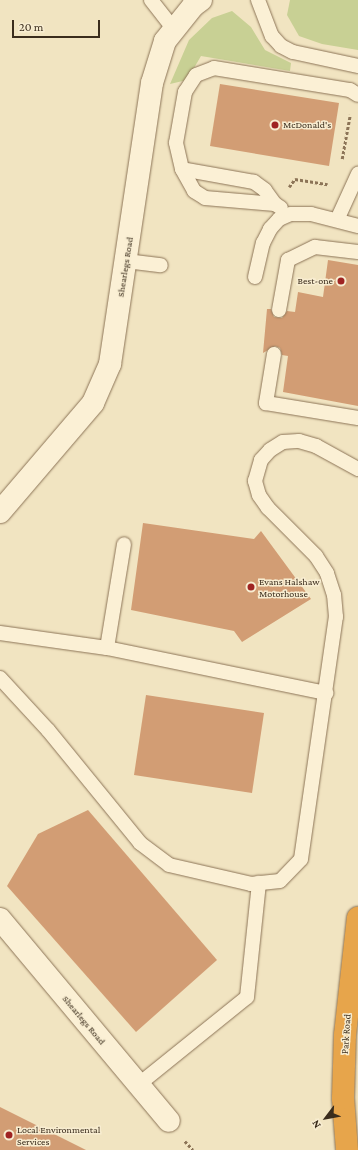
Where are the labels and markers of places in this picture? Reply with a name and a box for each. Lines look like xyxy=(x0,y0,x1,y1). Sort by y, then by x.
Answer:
place label: McDonald's xyxy=(283,119,331,131)
marker: McDonald's xyxy=(270,120,280,130)
place label: Best-one xyxy=(297,275,333,287)
marker: Best-one xyxy=(336,276,346,286)
place label: Evans Halshaw Motorhouse xyxy=(259,575,320,598)
marker: Evans Halshaw Motorhouse xyxy=(246,582,256,592)
place label: Local Environmental Services xyxy=(17,1123,100,1146)
marker: Local Environmental Services xyxy=(4,1130,14,1140)

